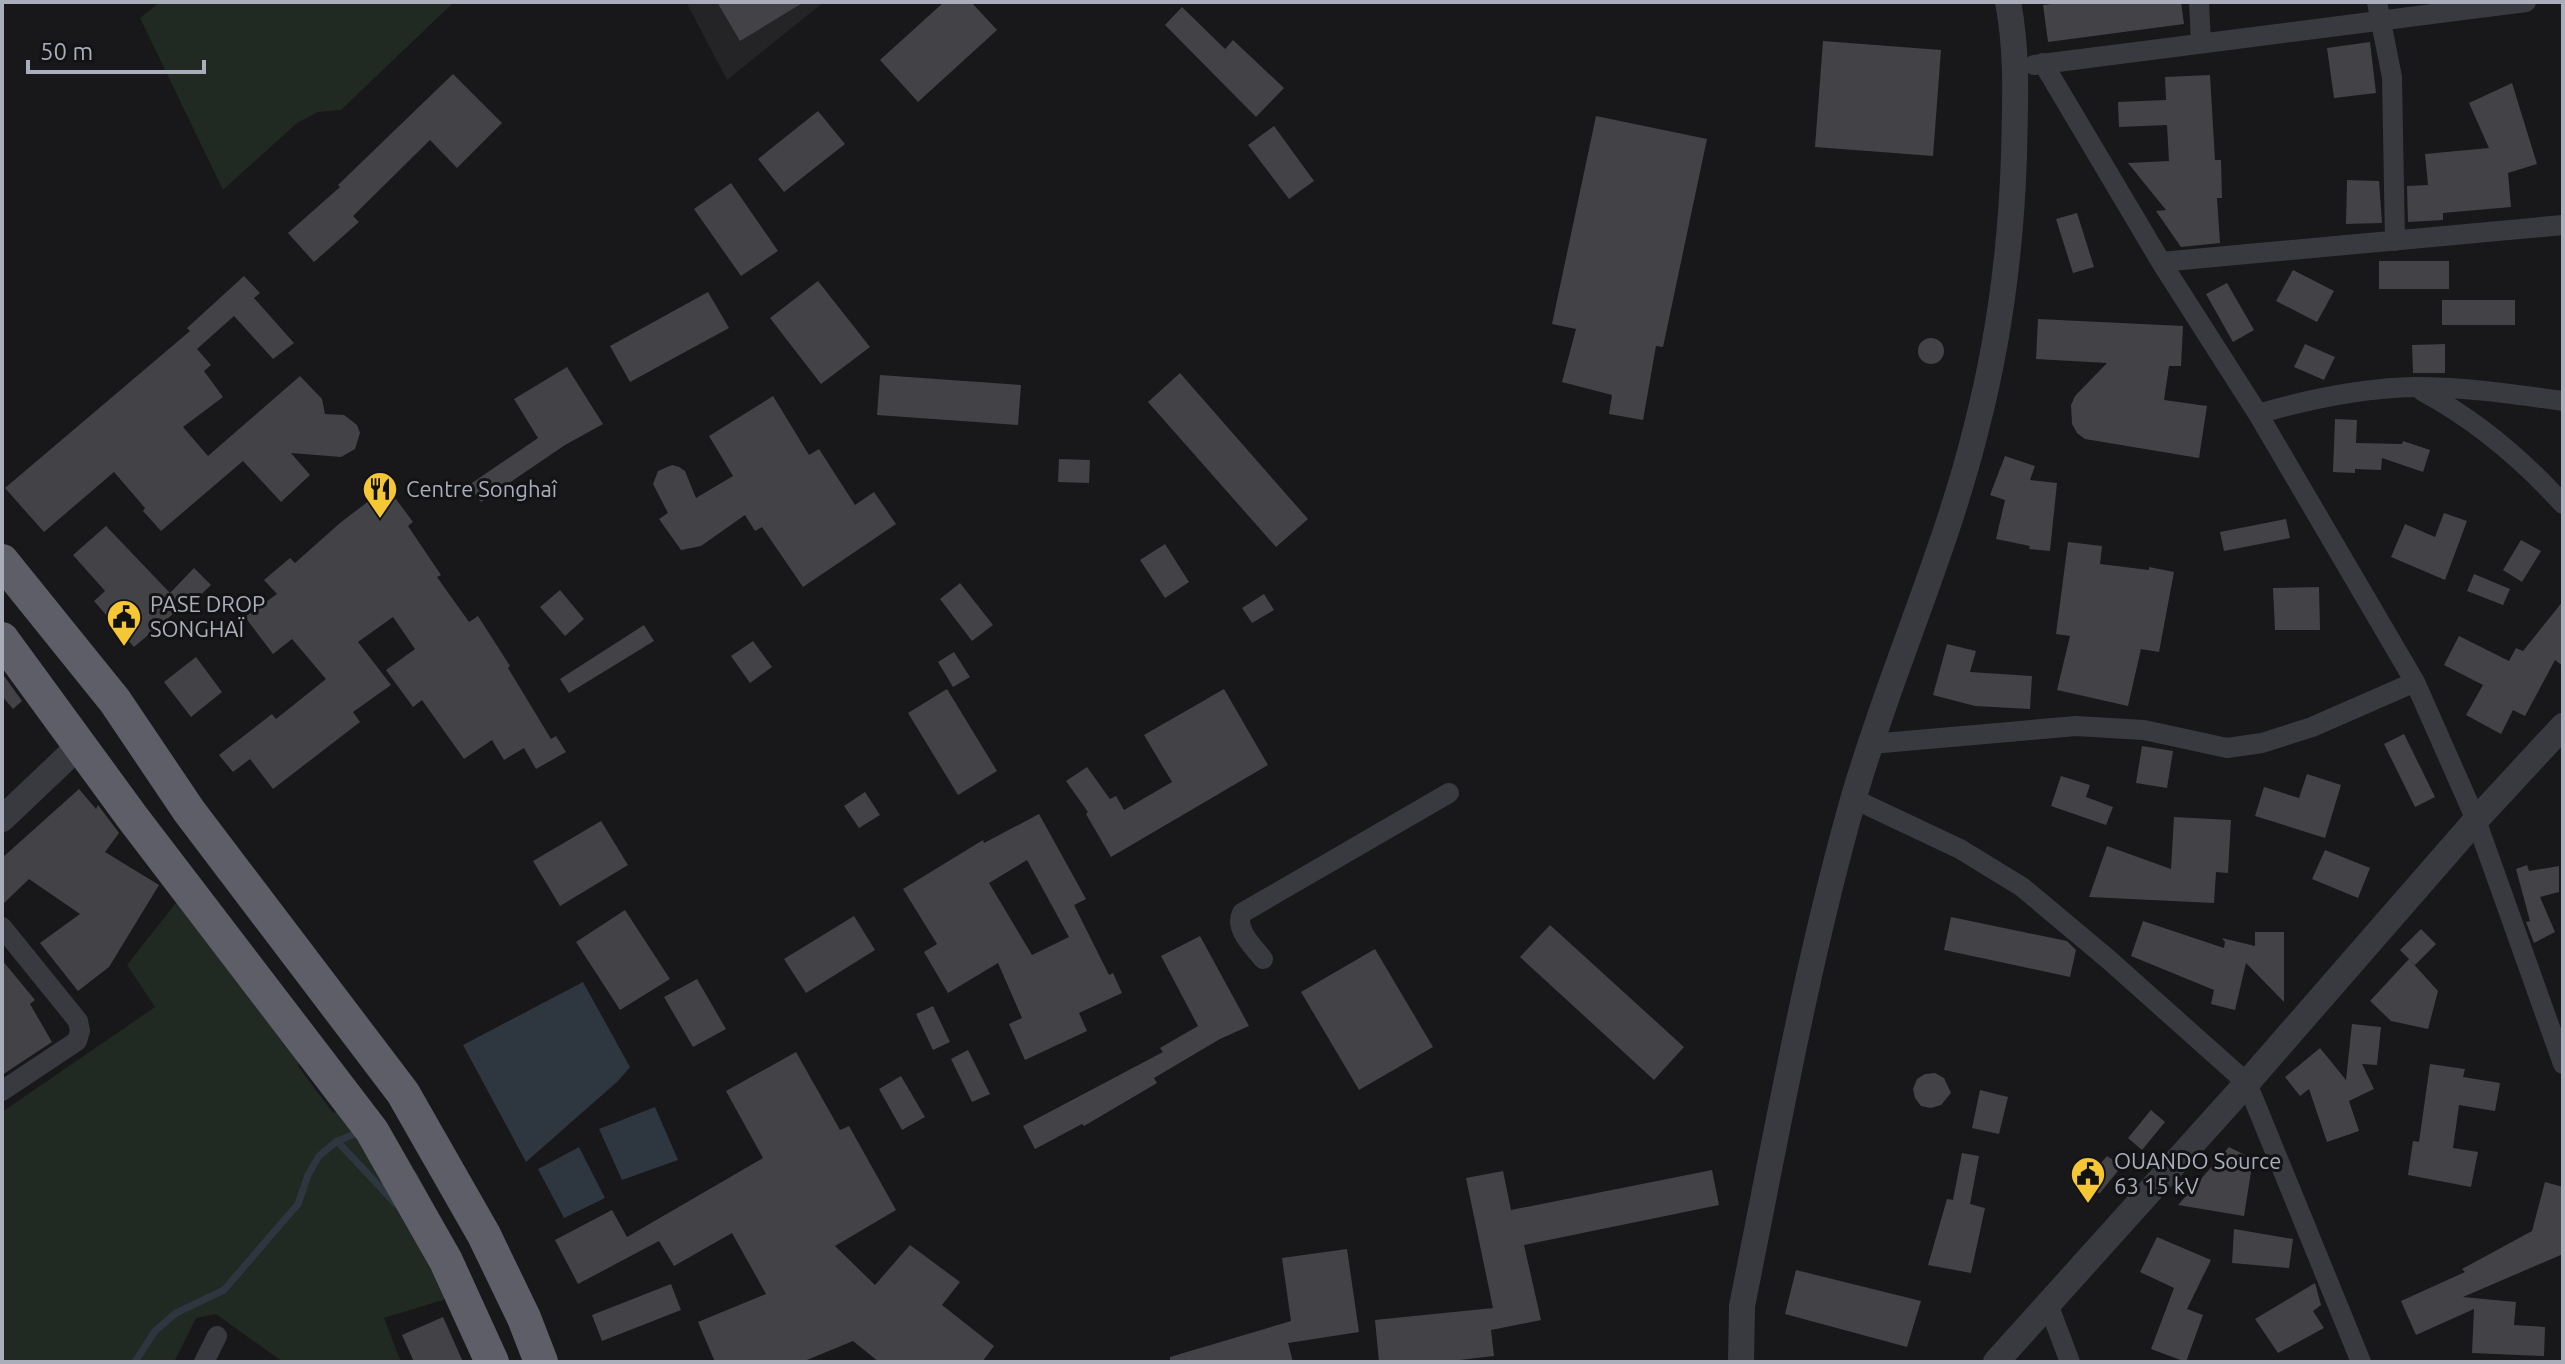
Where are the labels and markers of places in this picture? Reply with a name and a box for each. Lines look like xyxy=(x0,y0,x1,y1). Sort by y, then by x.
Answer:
restaurant icon: Centre Songhaî xyxy=(361,470,399,520)
place label: Centre Songhaî xyxy=(406,476,558,501)
place label: PASE DROP SONGHAÏ xyxy=(150,591,265,641)
public building icon: PASE DROP SONGHAÏ xyxy=(105,598,143,648)
place label: OUANDO Source 63 15 kV xyxy=(2114,1148,2281,1198)
public building icon: OUANDO Source 63 15 kV xyxy=(2069,1155,2107,1205)

